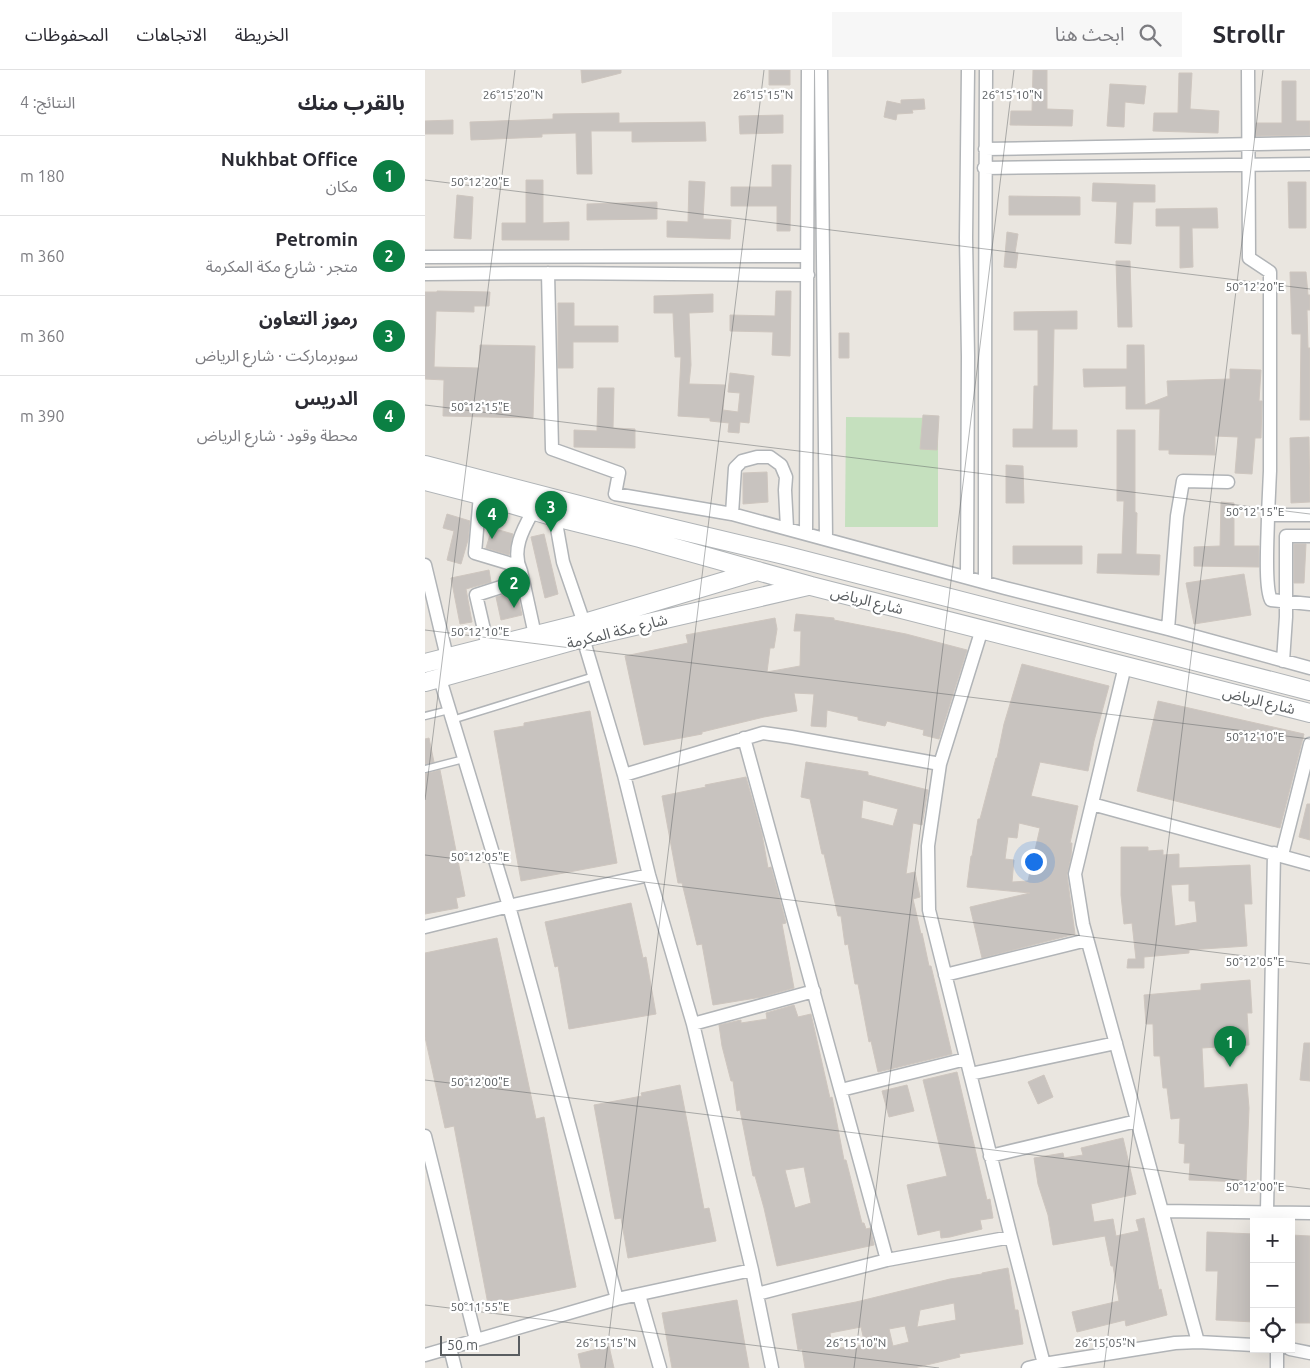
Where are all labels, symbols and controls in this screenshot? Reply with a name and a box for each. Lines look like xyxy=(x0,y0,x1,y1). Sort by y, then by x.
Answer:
search box xyxy=(832,12,1182,57)
icon: search xyxy=(1136,21,1164,49)
text: Strollr xyxy=(1212,21,1285,48)
text: ابحث هنا xyxy=(1055,23,1124,45)
text: المحفوظات xyxy=(25,24,109,44)
text: الاتجاهات xyxy=(137,24,207,44)
text: الخريطة xyxy=(235,24,289,44)
text: 26°15'20"N xyxy=(483,88,543,101)
text: 26°15'15"N xyxy=(733,88,793,101)
text: 26°15'10"N xyxy=(982,88,1042,101)
text: بالقرب منك xyxy=(298,90,405,114)
text: النتائج: 4 xyxy=(20,93,75,111)
text: Nukhbat Office xyxy=(221,148,358,170)
text: 180 m xyxy=(20,167,65,185)
text: 1 xyxy=(384,167,394,185)
text: 50°12'20"E xyxy=(451,175,510,188)
text: مكان xyxy=(326,177,358,195)
text: Petromin xyxy=(275,228,358,250)
text: 360 m xyxy=(20,247,65,265)
text: 2 xyxy=(384,247,394,265)
text: متجر · شارع مكة المكرمة xyxy=(206,257,358,275)
text: 50°12'20"E xyxy=(1226,280,1285,293)
text: رموز التعاون xyxy=(259,307,358,329)
text: 360 m xyxy=(20,327,65,345)
text: 3 xyxy=(384,327,394,345)
text: سوبرماركت · شارع الرياض xyxy=(195,346,358,364)
text: الدريس xyxy=(295,387,358,409)
text: 50°12'15"E xyxy=(451,400,510,413)
text: 390 m xyxy=(20,407,65,425)
text: 4 xyxy=(384,407,394,425)
text: محطة وقود · شارع الرياض xyxy=(197,426,358,444)
pin: 3 xyxy=(535,491,567,532)
pin: 4 xyxy=(476,498,508,539)
text: 50°12'15"E xyxy=(1226,505,1285,518)
pin: 2 xyxy=(498,567,530,608)
street label: شارع الرياض xyxy=(828,583,905,621)
street label: شارع مكة المكرمة xyxy=(565,610,670,656)
text: 50°12'10"E xyxy=(451,625,510,638)
street label: شارع الرياض xyxy=(1220,683,1297,721)
text: 50°12'10"E xyxy=(1226,730,1285,743)
your location xyxy=(1021,849,1047,875)
text: 50°12'05"E xyxy=(451,850,510,863)
text: 50°12'05"E xyxy=(1226,955,1285,968)
pin: 1 xyxy=(1214,1026,1246,1067)
text: 50°12'00"E xyxy=(451,1075,510,1088)
text: 50°12'00"E xyxy=(1226,1180,1285,1193)
map controls xyxy=(1250,1218,1295,1353)
button: + xyxy=(1250,1218,1295,1263)
button: − xyxy=(1250,1263,1295,1308)
text: 50°11'55"E xyxy=(451,1300,510,1313)
button: locate xyxy=(1250,1308,1295,1353)
scale bar xyxy=(440,1333,520,1356)
text: 26°15'15"N xyxy=(576,1336,636,1349)
text: 26°15'10"N xyxy=(826,1336,886,1349)
text: 26°15'05"N xyxy=(1075,1336,1135,1349)
text: 50 m xyxy=(447,1337,478,1353)

